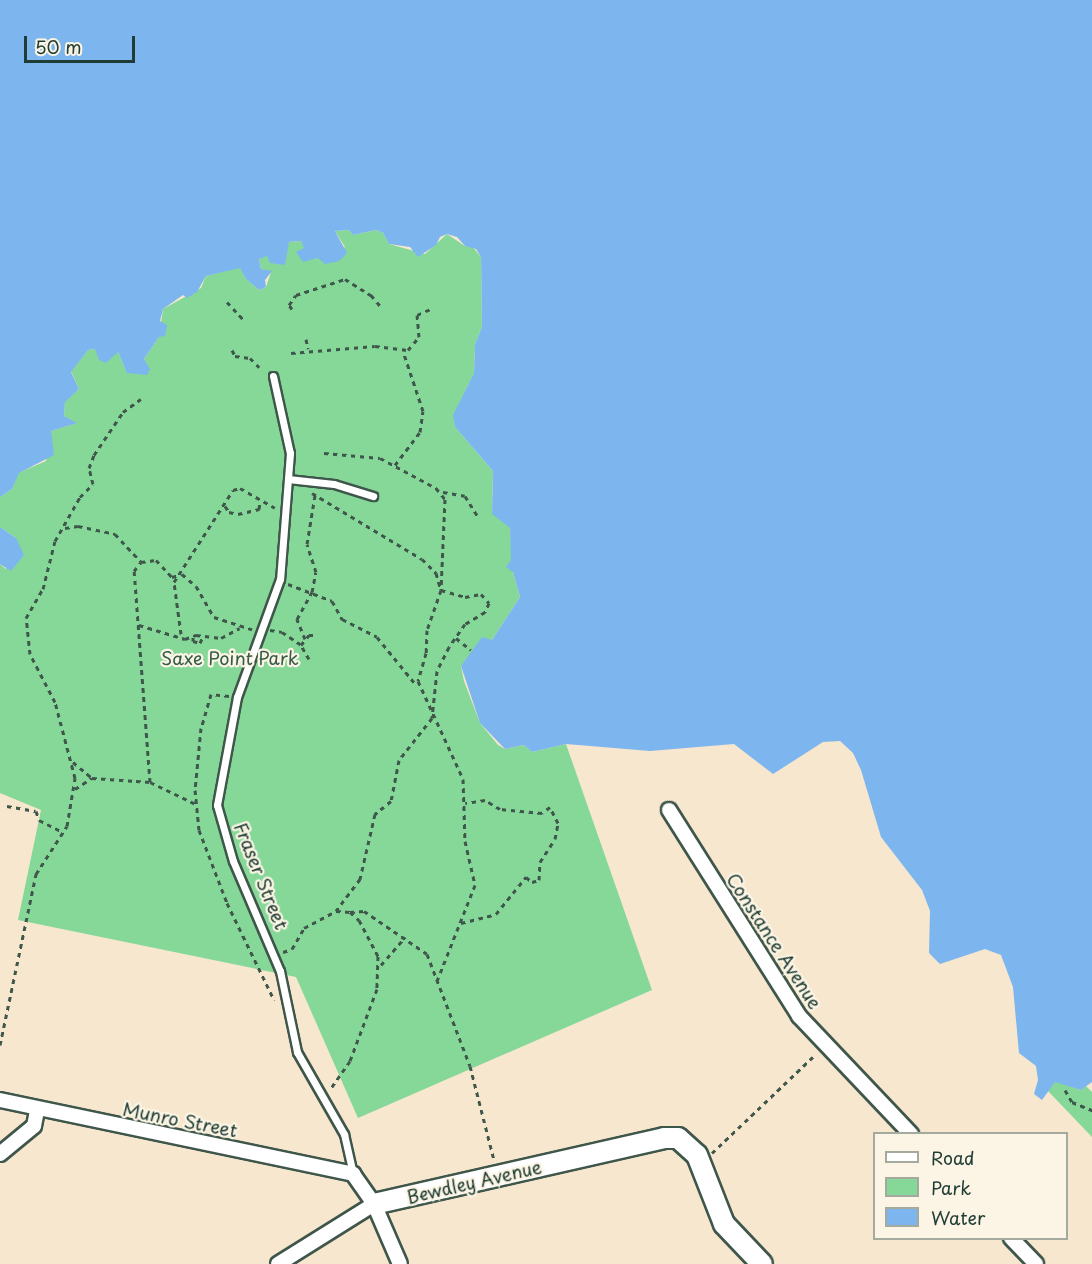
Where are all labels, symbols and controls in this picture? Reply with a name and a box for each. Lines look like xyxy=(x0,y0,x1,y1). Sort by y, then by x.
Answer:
scale bar xyxy=(27,24,138,62)
text: 50 m xyxy=(35,33,82,60)
park label: Saxe Point Park xyxy=(161,647,299,669)
street label: Fraser Street xyxy=(230,819,292,933)
street label: Constance Avenue xyxy=(722,869,826,1013)
street label: Munro Street xyxy=(121,1098,239,1142)
legend xyxy=(873,1132,1068,1240)
text: Road xyxy=(931,1144,975,1171)
street label: Bewdley Avenue xyxy=(404,1156,544,1208)
text: Park xyxy=(931,1174,971,1201)
text: Water xyxy=(931,1204,985,1231)

